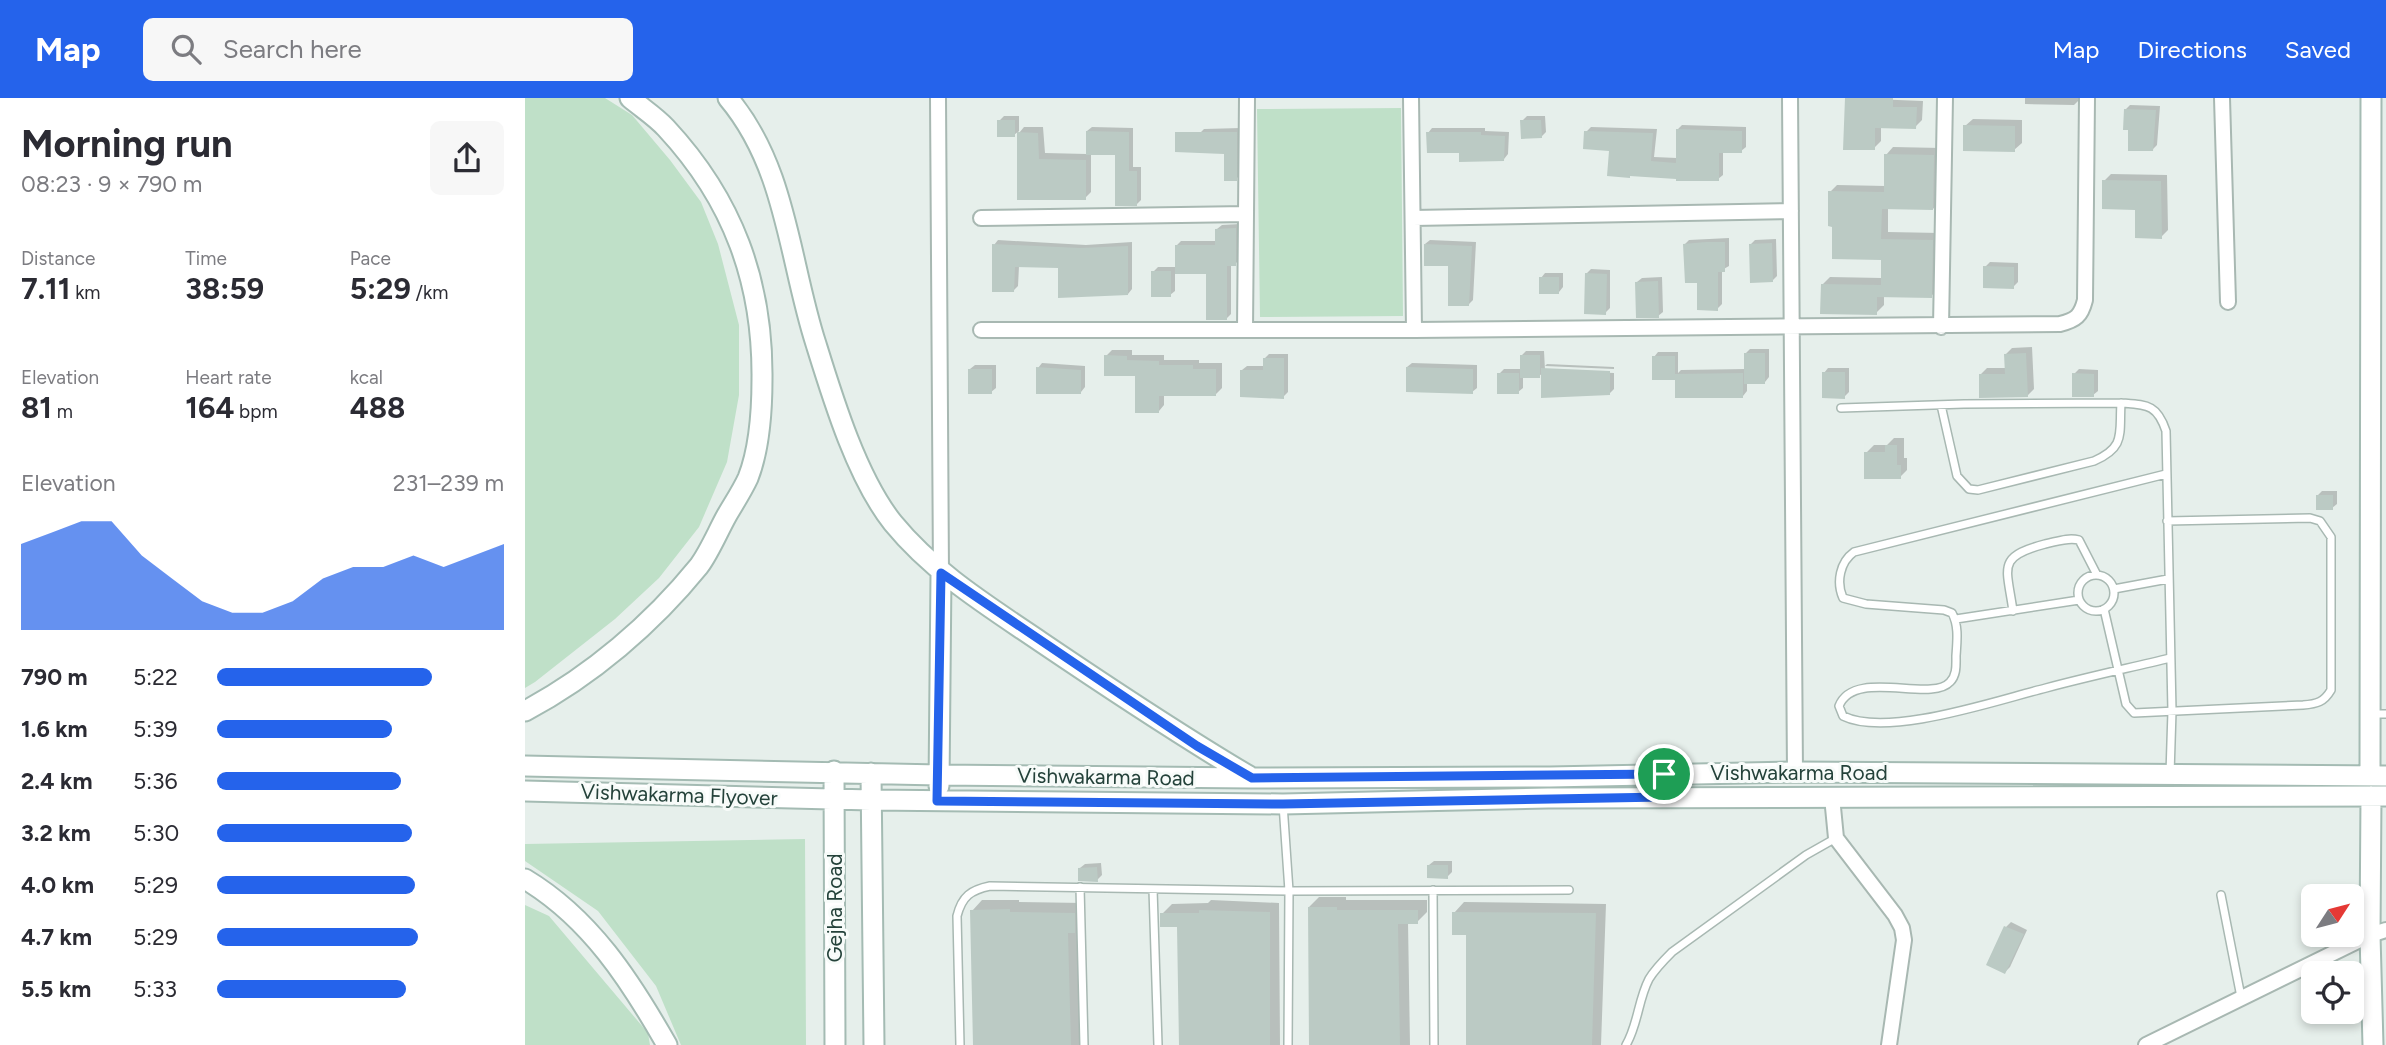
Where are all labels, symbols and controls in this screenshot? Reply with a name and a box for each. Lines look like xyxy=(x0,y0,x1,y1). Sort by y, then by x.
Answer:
search box xyxy=(143,18,633,81)
text: Map xyxy=(35,30,101,69)
icon: search xyxy=(167,30,205,68)
text: Search here xyxy=(223,33,362,65)
text: Map xyxy=(2053,35,2099,64)
text: Directions xyxy=(2137,35,2247,64)
text: Saved xyxy=(2285,35,2351,64)
text: Morning run xyxy=(21,121,233,167)
button: share xyxy=(430,121,504,195)
text: 08:23 · 9 × 790 m xyxy=(21,170,202,198)
text: Distance xyxy=(21,247,95,270)
text: Time xyxy=(185,247,227,270)
text: Pace xyxy=(350,247,391,270)
text: 7.11 xyxy=(21,270,70,307)
text: 38:59 xyxy=(185,270,264,307)
text: 5:29 xyxy=(350,270,411,307)
text: km xyxy=(70,281,101,304)
text: /km xyxy=(411,281,448,304)
text: Elevation xyxy=(21,366,99,389)
text: Heart rate xyxy=(185,366,272,389)
text: kcal xyxy=(350,366,383,389)
text: 81 xyxy=(21,389,52,426)
text: 164 xyxy=(185,389,234,426)
text: 488 xyxy=(350,389,405,426)
text: m xyxy=(52,400,73,423)
text: bpm xyxy=(234,400,278,423)
text: Elevation xyxy=(21,469,116,497)
text: 231–239 m xyxy=(393,469,504,497)
text: 790 m xyxy=(21,663,88,691)
text: 5:22 xyxy=(133,663,178,691)
text: 1.6 km xyxy=(21,715,88,743)
text: 5:39 xyxy=(133,715,178,743)
pin xyxy=(1634,744,1694,804)
icon: arrive xyxy=(1645,755,1683,793)
street label: Vishwakarma Road xyxy=(1710,760,1888,785)
street label: Vishwakarma Road xyxy=(1017,762,1195,791)
text: 2.4 km xyxy=(21,767,92,795)
text: 5:36 xyxy=(133,767,178,795)
street label: Vishwakarma Flyover xyxy=(580,779,778,810)
text: 3.2 km xyxy=(21,819,91,847)
text: 5:30 xyxy=(133,819,179,847)
street label: Gejha Road xyxy=(822,853,847,963)
text: 4.0 km xyxy=(21,871,94,899)
text: 5:29 xyxy=(133,871,178,899)
north arrow xyxy=(2301,884,2364,947)
map controls xyxy=(2301,884,2364,1024)
text: 4.7 km xyxy=(21,923,92,951)
text: 5:29 xyxy=(133,923,178,951)
button: locate xyxy=(2301,961,2364,1024)
text: 5.5 km xyxy=(21,975,91,1003)
text: 5:33 xyxy=(133,975,177,1003)

